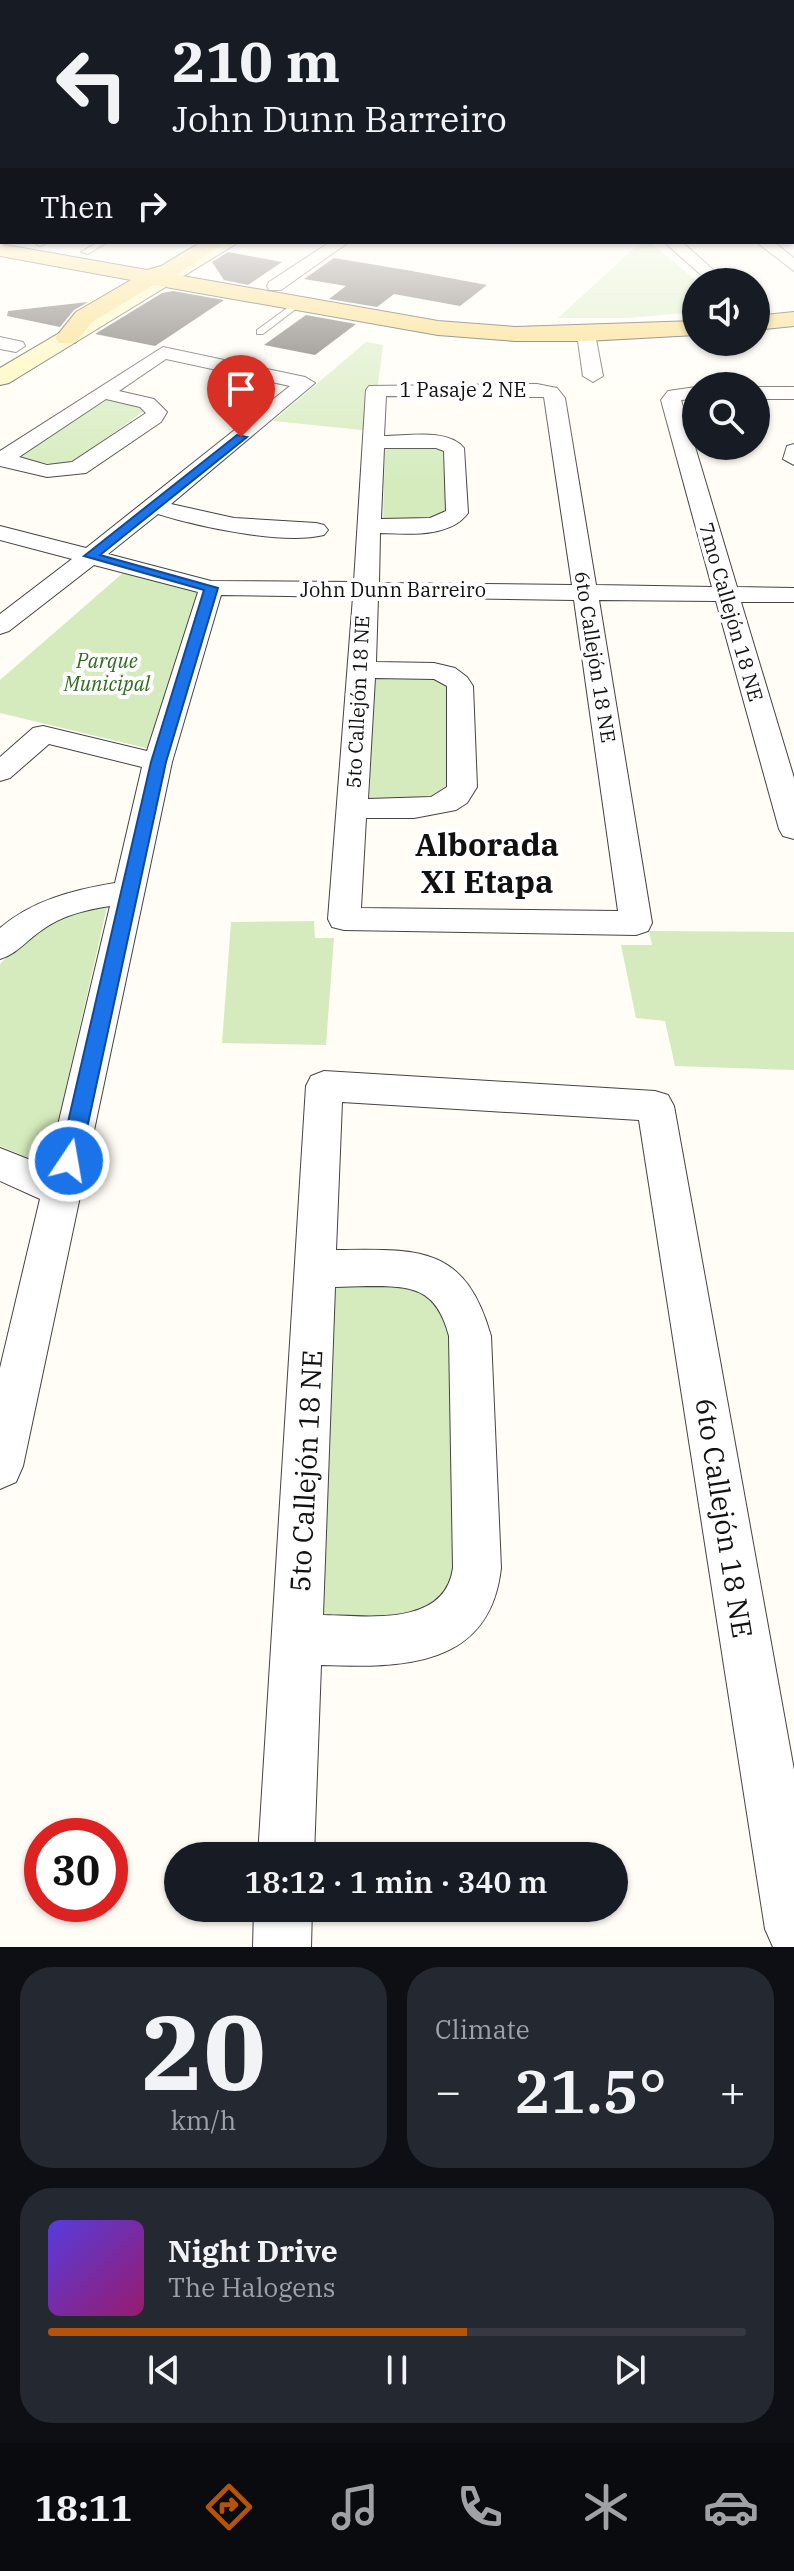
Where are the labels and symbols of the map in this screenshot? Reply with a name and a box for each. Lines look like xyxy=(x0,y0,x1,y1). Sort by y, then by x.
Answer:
pin xyxy=(207,355,275,437)
street label: 1 Pasaje 2 NE xyxy=(400,376,526,403)
street label: 7mo Callejón 18 NE xyxy=(693,519,770,705)
street label: 6to Callejón 18 NE xyxy=(569,569,622,745)
street label: John Dunn Barreiro xyxy=(300,576,486,603)
street label: 5to Callejón 18 NE xyxy=(339,615,376,789)
park label: Parque Municipal xyxy=(63,647,151,697)
district label: Alborada XI Etapa xyxy=(415,823,559,902)
position arrow xyxy=(27,1119,111,1203)
street label: 5to Callejón 18 NE xyxy=(281,1349,330,1593)
street label: 6to Callejón 18 NE xyxy=(687,1395,762,1641)
speed limit sign: 30 xyxy=(24,1818,128,1922)

